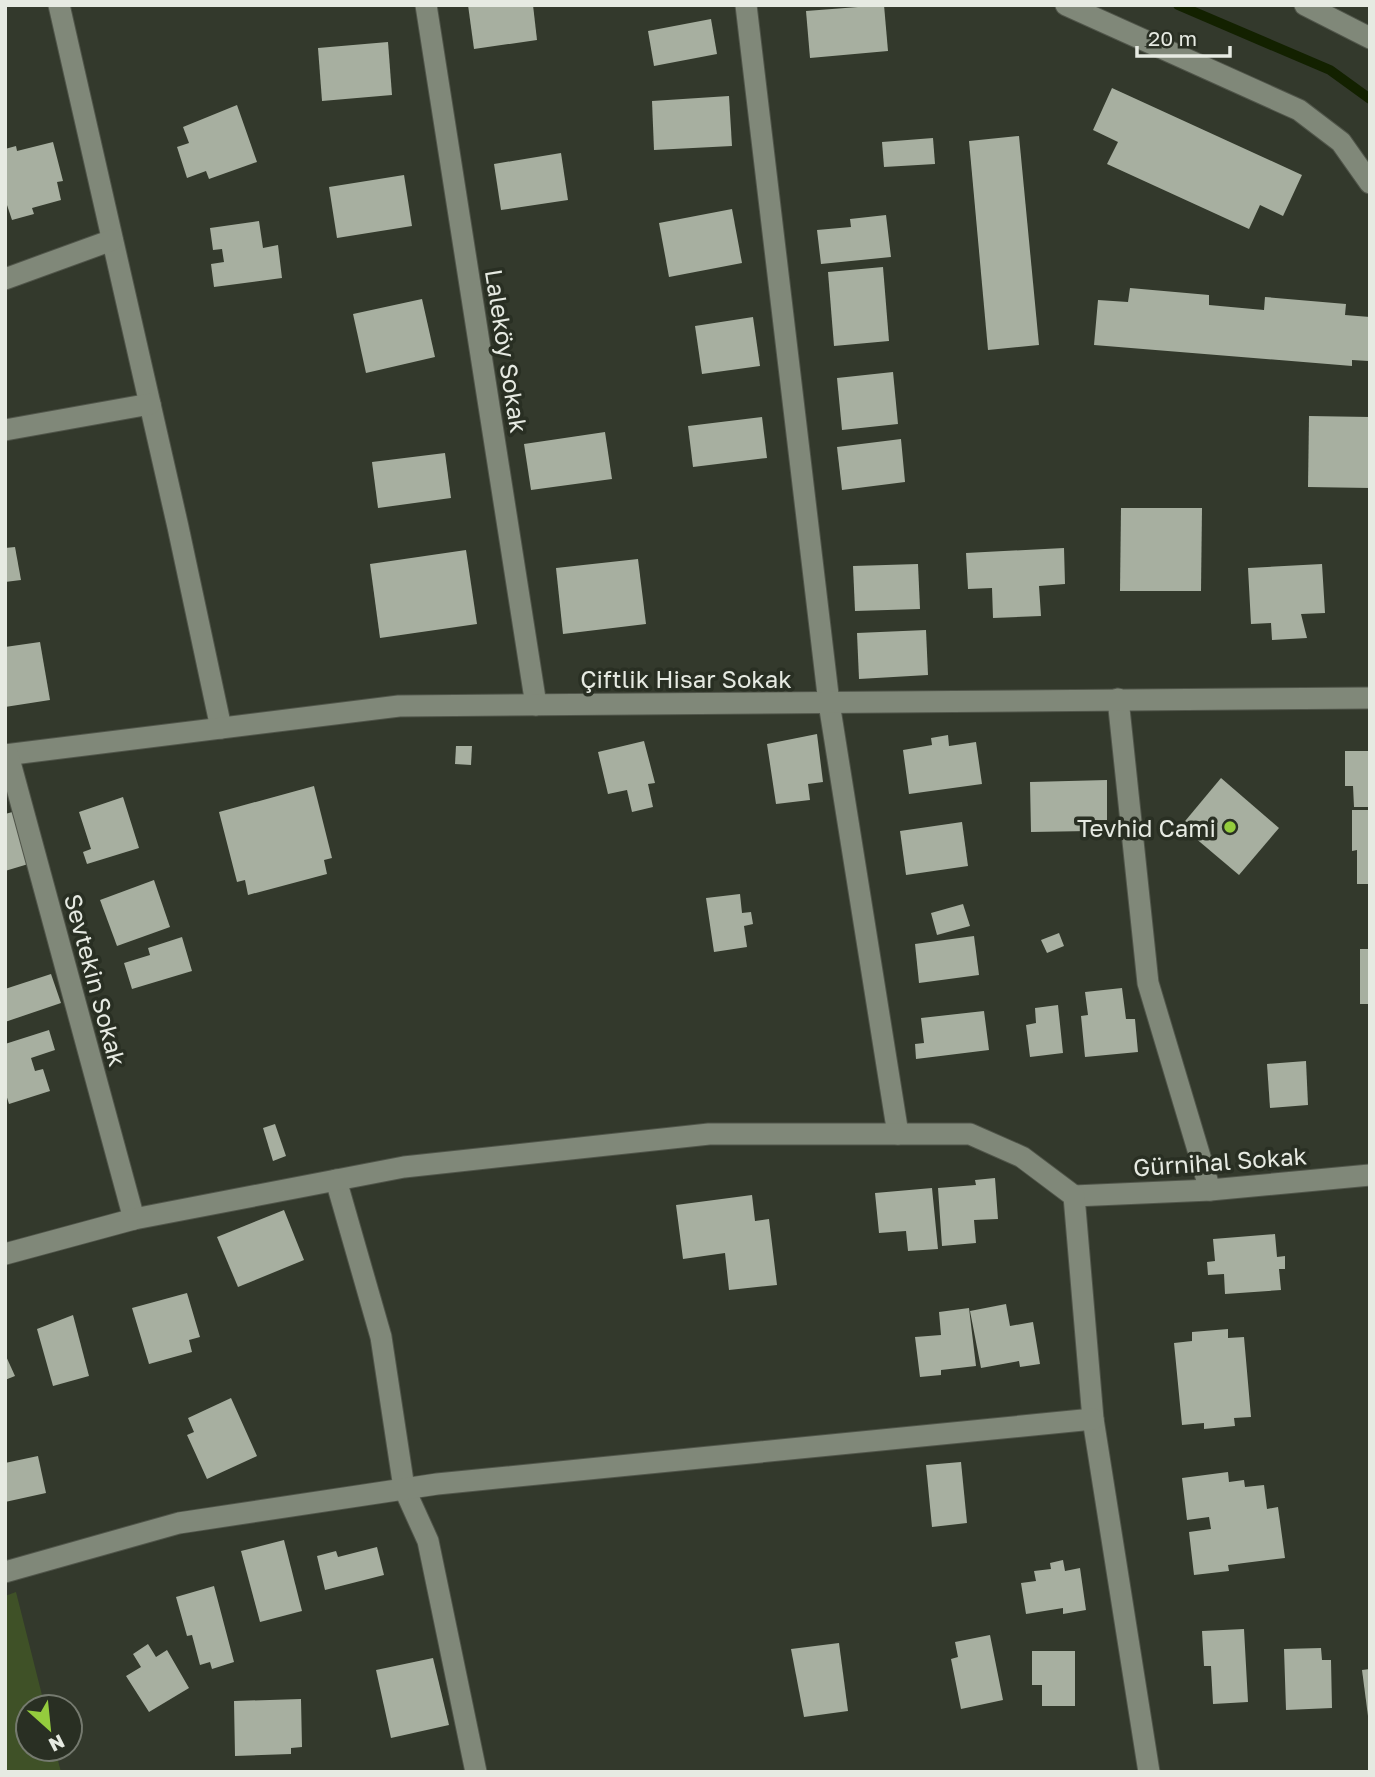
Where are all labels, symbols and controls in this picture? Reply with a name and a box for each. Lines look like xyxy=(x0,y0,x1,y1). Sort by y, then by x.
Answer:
scale bar xyxy=(1137,14,1230,58)
text: 20 m xyxy=(1148,25,1197,51)
street label: Laleköy Sokak xyxy=(480,267,534,435)
street label: Çiftlik Hisar Sokak xyxy=(580,664,792,693)
place label: Tevhid Cami xyxy=(1077,813,1216,842)
marker: Tevhid Cami xyxy=(1222,819,1238,835)
street label: Sevtekin Sokak xyxy=(59,891,133,1069)
street label: Gürnihal Sokak xyxy=(1132,1140,1308,1182)
north arrow xyxy=(14,1693,84,1763)
text: N xyxy=(45,1730,69,1757)

